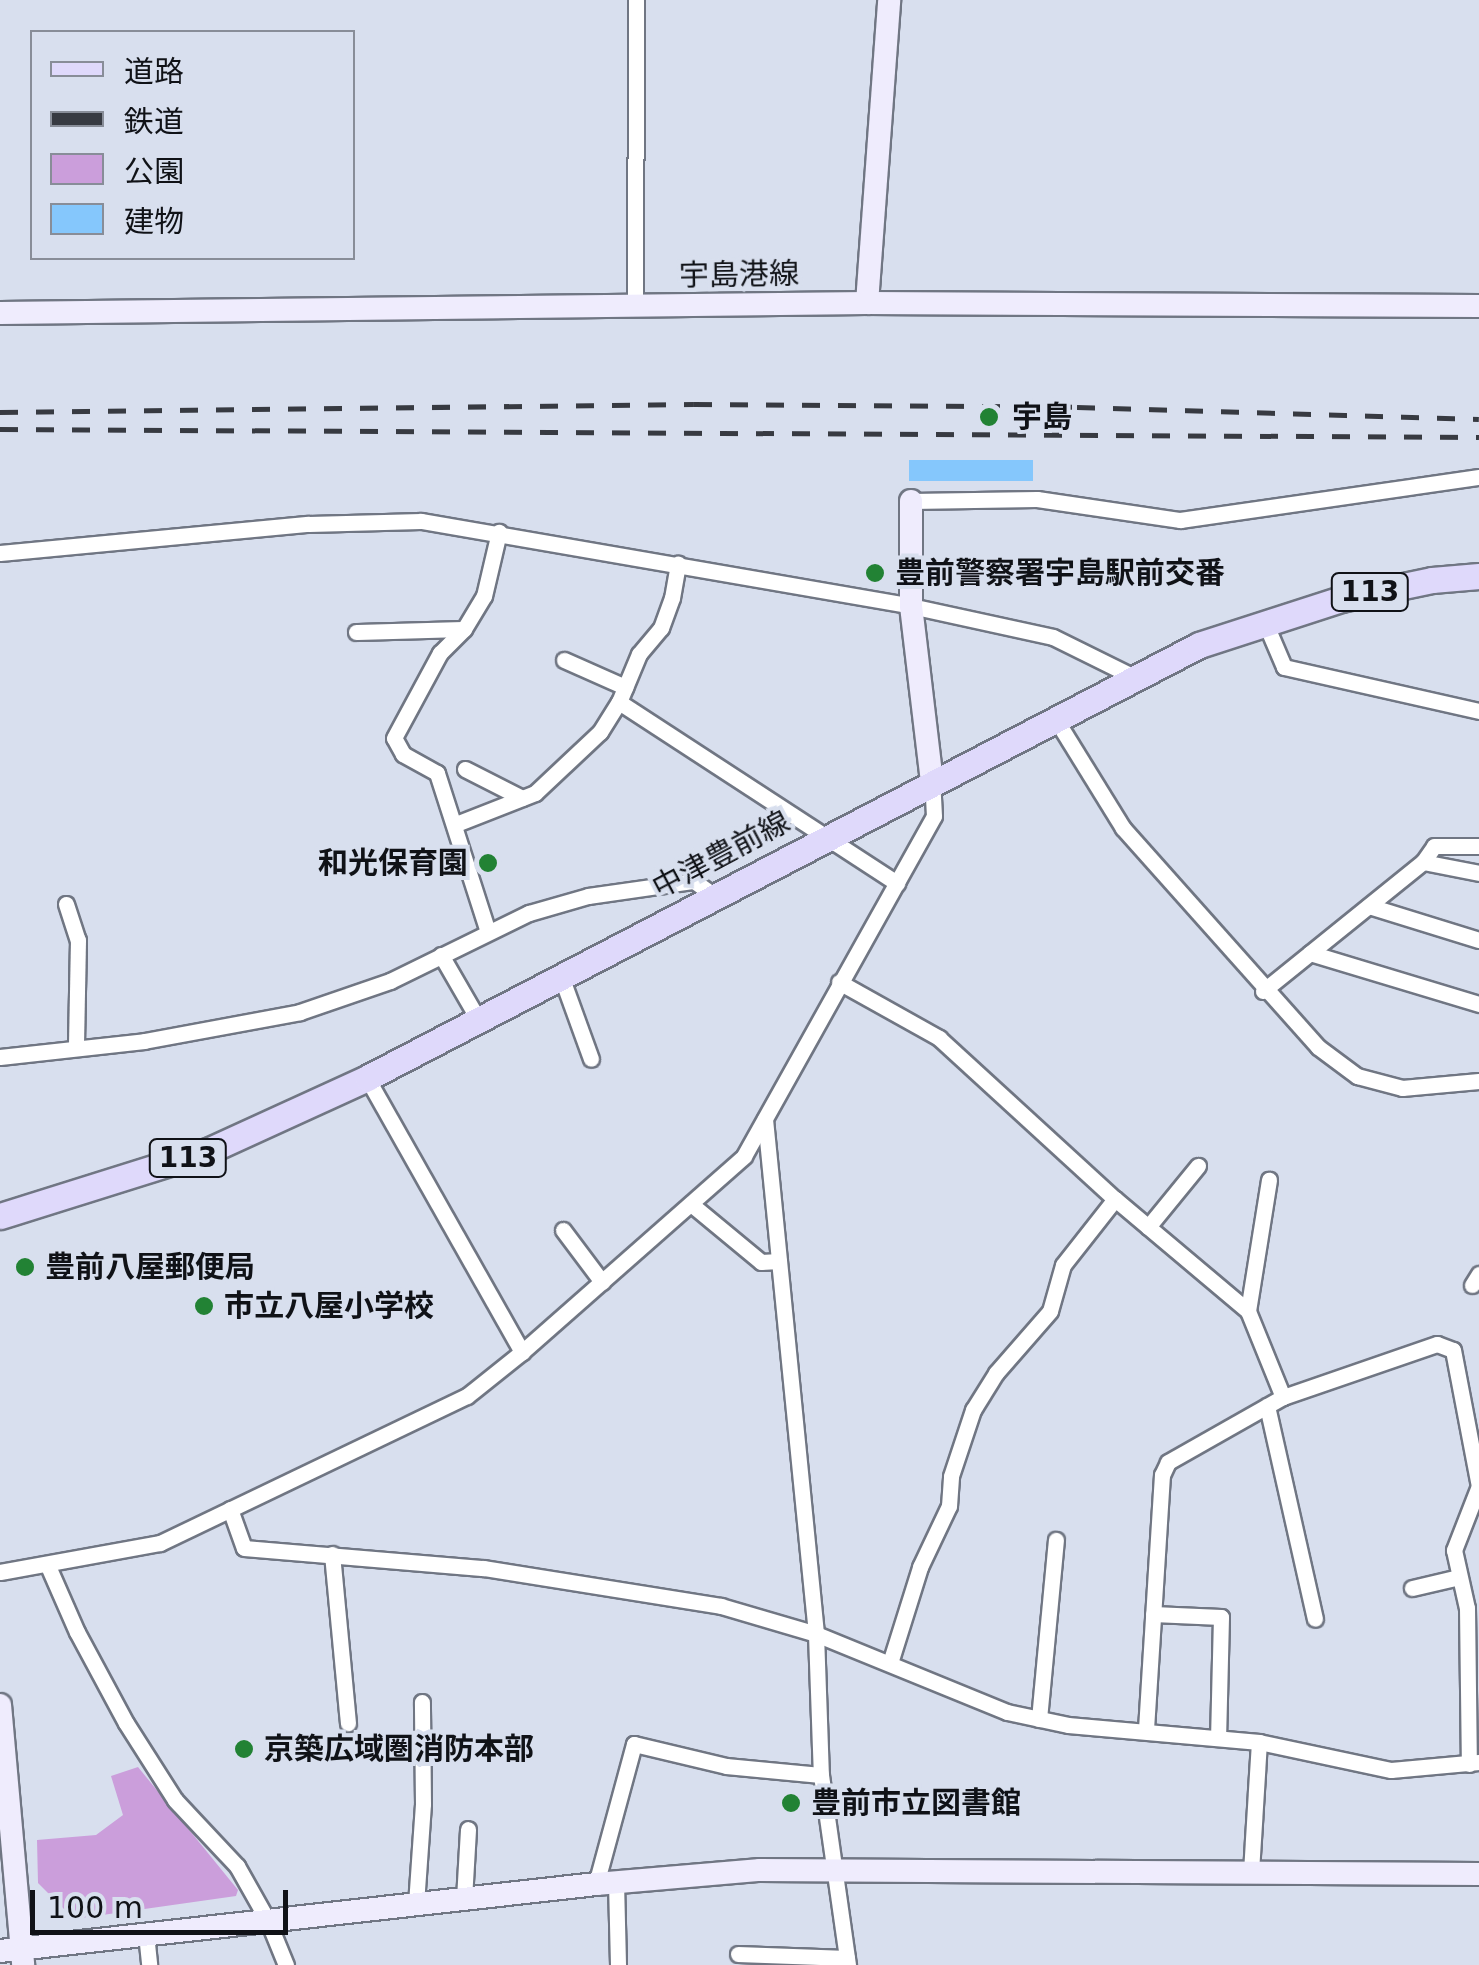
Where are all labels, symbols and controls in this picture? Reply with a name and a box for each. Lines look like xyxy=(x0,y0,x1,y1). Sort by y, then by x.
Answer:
legend xyxy=(30,30,355,260)
text: 道路 xyxy=(124,54,184,89)
text: 鉄道 xyxy=(124,104,184,139)
text: 公園 xyxy=(124,154,184,189)
text: 建物 xyxy=(124,204,184,239)
street label: 宇島港線 xyxy=(679,256,799,294)
place label: 宇島 xyxy=(1012,399,1072,435)
marker: 宇島 xyxy=(976,404,1002,430)
place label: 豊前警察署宇島駅前交番 xyxy=(895,555,1225,591)
marker: 豊前警察署宇島駅前交番 xyxy=(864,562,886,584)
road number: 113 xyxy=(1330,569,1410,615)
street label: 中津豊前線 xyxy=(646,804,796,906)
place label: 和光保育園 xyxy=(318,845,468,881)
marker: 和光保育園 xyxy=(477,852,499,874)
road number: 113 xyxy=(148,1135,228,1181)
place label: 豊前八屋郵便局 xyxy=(45,1249,255,1285)
marker: 豊前八屋郵便局 xyxy=(14,1256,36,1278)
place label: 市立八屋小学校 xyxy=(224,1288,434,1324)
marker: 市立八屋小学校 xyxy=(193,1295,215,1317)
place label: 京築広域圏消防本部 xyxy=(264,1731,534,1767)
marker: 京築広域圏消防本部 xyxy=(233,1738,255,1760)
place label: 豊前市立図書館 xyxy=(811,1785,1021,1821)
marker: 豊前市立図書館 xyxy=(780,1792,802,1814)
scale bar xyxy=(35,1870,292,1932)
text: 100 m xyxy=(47,1890,143,1925)

